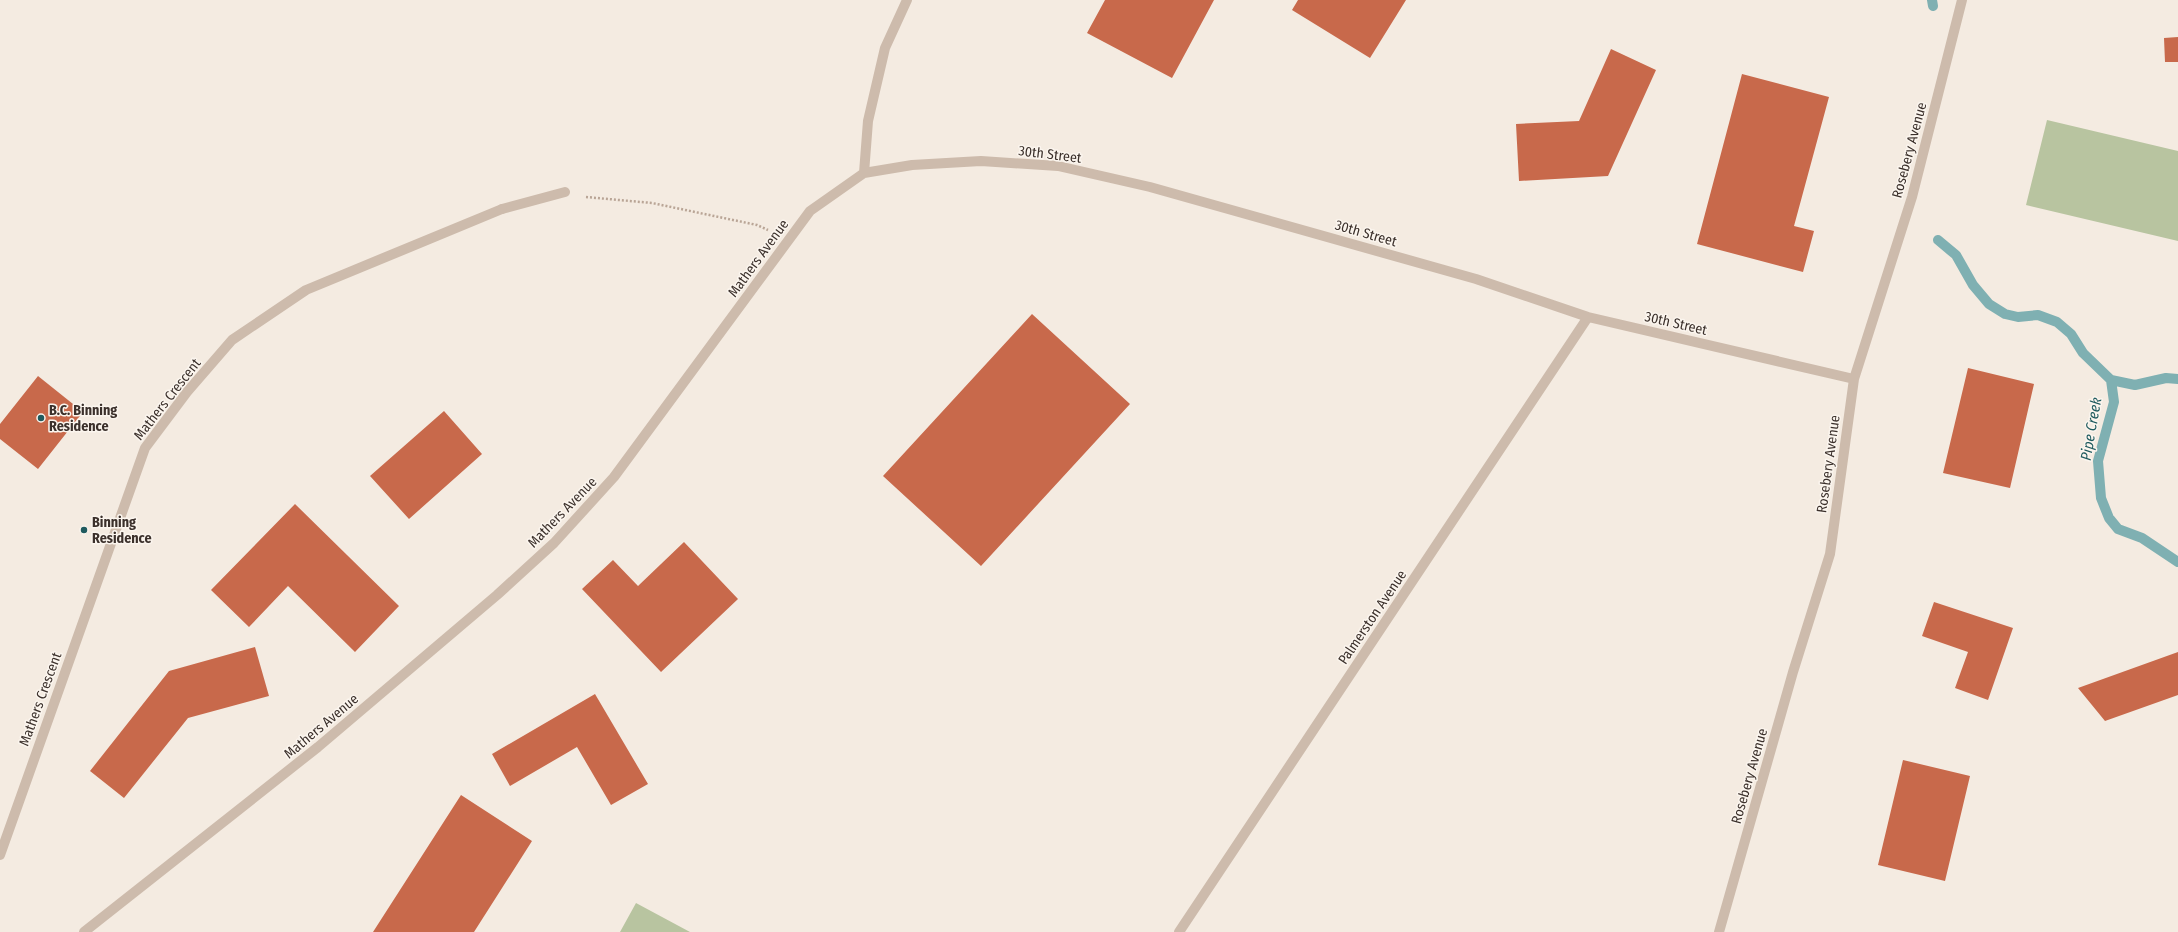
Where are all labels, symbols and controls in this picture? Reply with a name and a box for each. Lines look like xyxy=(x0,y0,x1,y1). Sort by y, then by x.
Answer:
street label: Rosebery Avenue xyxy=(1889,100,1930,200)
street label: 30th Street xyxy=(1017,142,1083,167)
street label: Mathers Avenue xyxy=(725,216,792,300)
street label: 30th Street xyxy=(1333,217,1399,250)
street label: 30th Street xyxy=(1643,308,1709,339)
street label: Mathers Crescent xyxy=(130,355,205,443)
water label: Pipe Creek xyxy=(2077,396,2105,462)
place label: B.C. Binning Residence xyxy=(49,402,117,435)
marker: B.C. Binning Residence xyxy=(36,413,46,423)
street label: Rosebery Avenue xyxy=(1813,414,1844,514)
street label: Mathers Avenue xyxy=(524,473,600,551)
place label: Binning Residence xyxy=(92,514,152,547)
marker: Binning Residence xyxy=(79,525,89,535)
street label: Palmerston Avenue xyxy=(1335,567,1410,668)
street label: Mathers Crescent xyxy=(16,650,65,748)
street label: Mathers Avenue xyxy=(281,690,362,762)
street label: Rosebery Avenue xyxy=(1728,726,1771,826)

